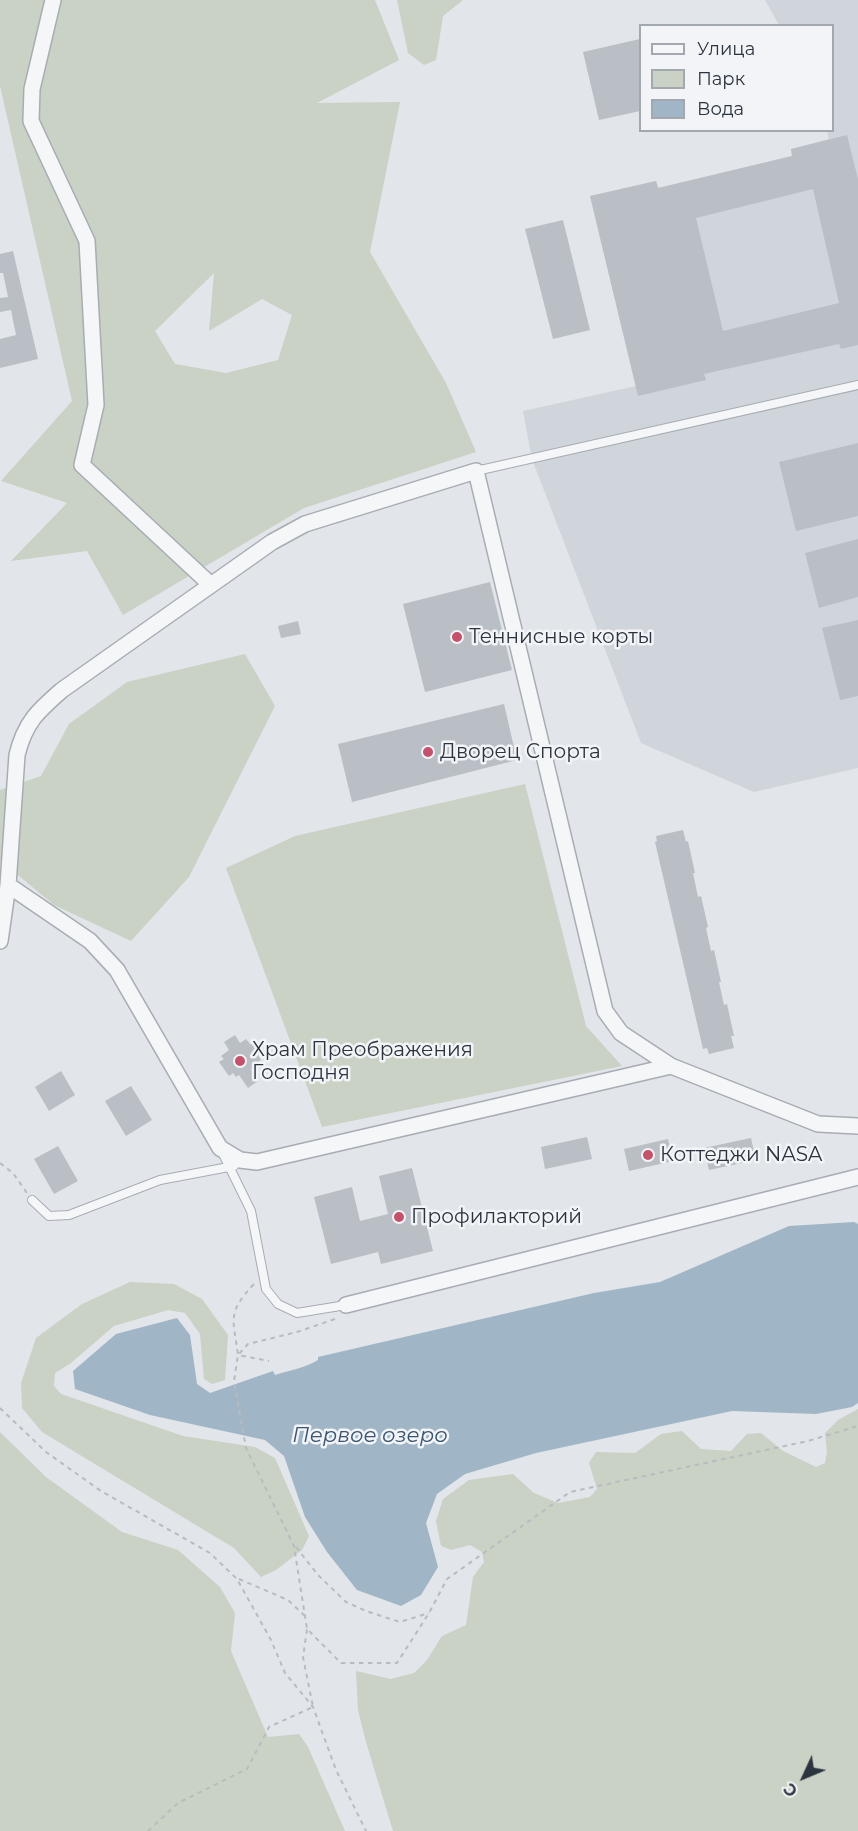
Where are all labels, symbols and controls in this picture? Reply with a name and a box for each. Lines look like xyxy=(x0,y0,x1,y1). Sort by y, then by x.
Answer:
legend xyxy=(639,24,834,132)
text: Улица xyxy=(697,38,755,60)
text: Парк xyxy=(697,68,745,90)
text: Вода xyxy=(697,98,744,120)
place label: Теннисные корты xyxy=(469,625,653,649)
marker: Теннисные корты xyxy=(450,630,464,644)
place label: Дворец Спорта xyxy=(440,740,601,764)
marker: Дворец Спорта xyxy=(421,745,435,759)
place label: Храм Преображения Господня xyxy=(252,1038,473,1085)
marker: Храм Преображения Господня xyxy=(233,1054,247,1068)
place label: Коттеджи NASA xyxy=(660,1143,822,1167)
marker: Коттеджи NASA xyxy=(641,1148,655,1162)
place label: Профилакторий xyxy=(411,1205,582,1229)
marker: Профилакторий xyxy=(392,1210,406,1224)
water label: Первое озеро xyxy=(292,1423,448,1449)
north arrow xyxy=(774,1747,834,1807)
text: С xyxy=(780,1779,802,1801)

